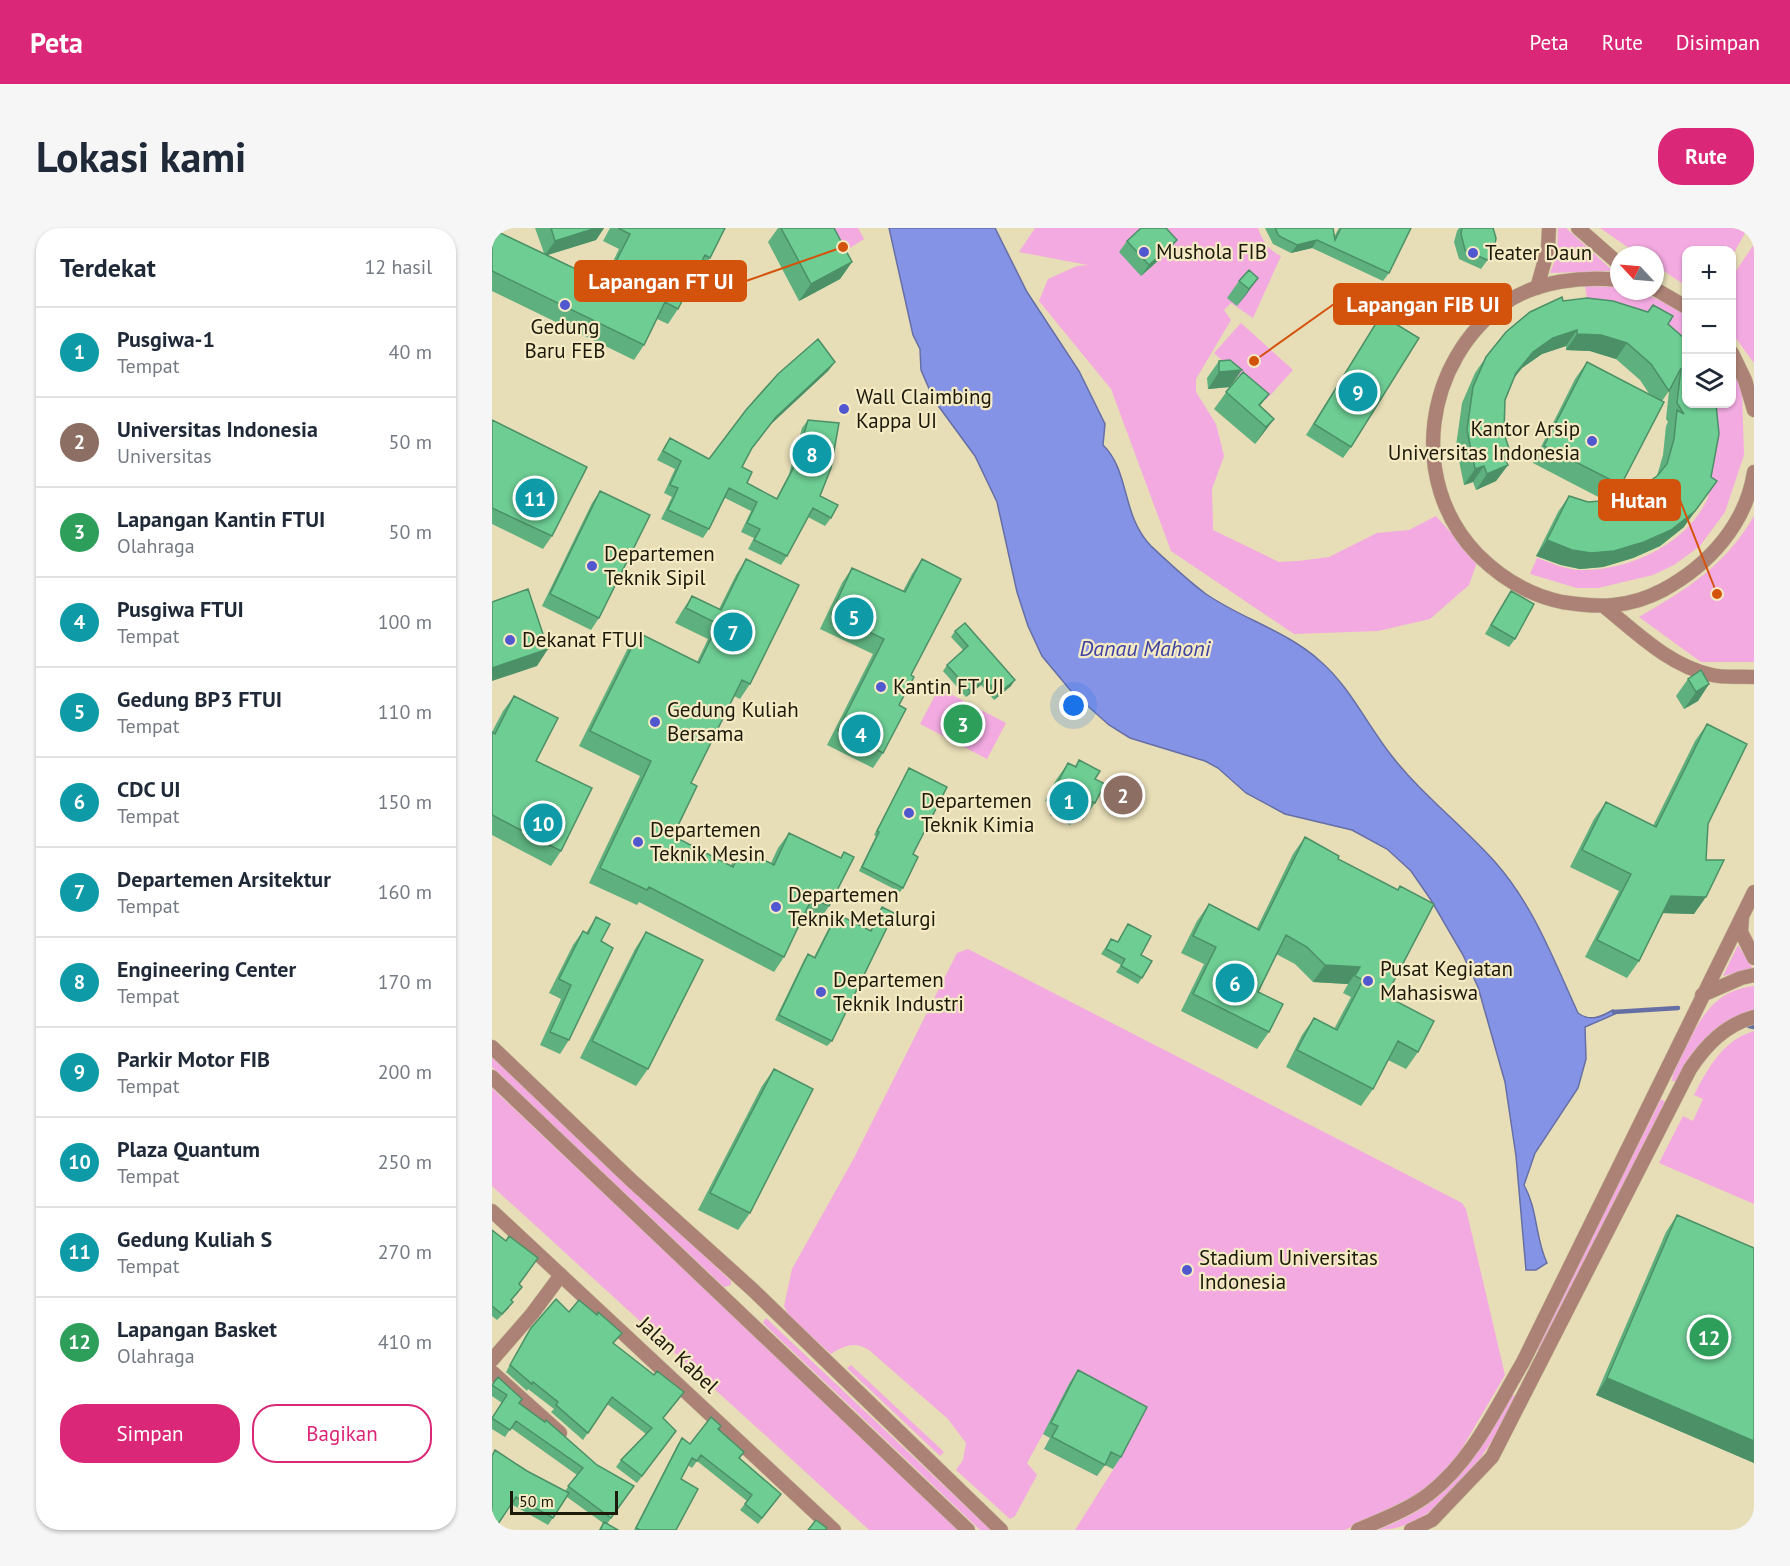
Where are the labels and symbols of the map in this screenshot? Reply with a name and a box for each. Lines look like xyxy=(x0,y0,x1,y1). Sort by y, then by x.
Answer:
place label: Mushola FIB xyxy=(1156,238,1267,265)
place label: Teater Daun xyxy=(1485,239,1592,266)
marker: Mushola FIB xyxy=(1137,245,1151,259)
marker: Teater Daun xyxy=(1466,246,1480,260)
north arrow xyxy=(1610,246,1664,300)
callout: Lapangan FT UI xyxy=(575,261,746,301)
text: Lapangan FT UI xyxy=(588,267,734,295)
callout: Lapangan FIB UI xyxy=(1334,284,1511,324)
text: Lapangan FIB UI xyxy=(1346,290,1500,318)
marker: Gedung Baru FEB xyxy=(558,298,572,312)
place label: Gedung Baru FEB xyxy=(524,313,606,364)
pin: 9 xyxy=(1338,370,1378,414)
place label: Wall Claimbing Kappa UI xyxy=(856,383,992,434)
marker: Wall Claimbing Kappa UI xyxy=(837,402,851,416)
place label: Kantor Arsip Universitas Indonesia xyxy=(1388,415,1580,466)
pin: 8 xyxy=(792,432,832,476)
marker: Kantor Arsip Universitas Indonesia xyxy=(1585,434,1599,448)
pin: 11 xyxy=(516,476,555,520)
callout: Hutan xyxy=(1599,480,1680,520)
text: Hutan xyxy=(1611,486,1667,514)
place label: Departemen Teknik Sipil xyxy=(604,540,715,591)
marker: Departemen Teknik Sipil xyxy=(585,559,599,573)
pin: 5 xyxy=(834,594,874,640)
pin: 7 xyxy=(714,610,752,654)
place label: Dekanat FTUI xyxy=(522,626,644,653)
marker: Dekanat FTUI xyxy=(503,633,517,647)
water label: Danau Mahoni xyxy=(1080,634,1212,662)
place label: Kantin FT UI xyxy=(893,673,1004,700)
marker: Kantin FT UI xyxy=(874,680,888,694)
your location xyxy=(1059,691,1088,720)
place label: Gedung Kuliah Bersama xyxy=(667,696,799,747)
pin: 3 xyxy=(944,702,982,746)
pin: 4 xyxy=(842,712,880,756)
marker: Gedung Kuliah Bersama xyxy=(648,715,662,729)
pin: 2 xyxy=(1104,772,1142,818)
pin: 1 xyxy=(1050,778,1088,824)
place label: Departemen Teknik Kimia xyxy=(921,787,1034,838)
pin: 10 xyxy=(524,800,562,846)
marker: Departemen Teknik Kimia xyxy=(902,806,916,820)
place label: Departemen Teknik Mesin xyxy=(650,816,765,867)
marker: Departemen Teknik Mesin xyxy=(631,835,645,849)
place label: Departemen Teknik Metalurgi xyxy=(788,881,936,932)
marker: Departemen Teknik Metalurgi xyxy=(769,900,783,914)
place label: Pusat Kegiatan Mahasiswa xyxy=(1380,955,1513,1006)
pin: 6 xyxy=(1216,960,1254,1005)
place label: Departemen Teknik Industri xyxy=(833,966,964,1017)
marker: Pusat Kegiatan Mahasiswa xyxy=(1361,974,1375,988)
marker: Departemen Teknik Industri xyxy=(814,985,828,999)
place label: Stadium Universitas Indonesia xyxy=(1199,1244,1378,1295)
marker: Stadium Universitas Indonesia xyxy=(1180,1263,1194,1277)
street label: Jalan Kabel xyxy=(631,1310,724,1399)
pin: 12 xyxy=(1690,1314,1728,1360)
scale bar xyxy=(510,1488,618,1516)

